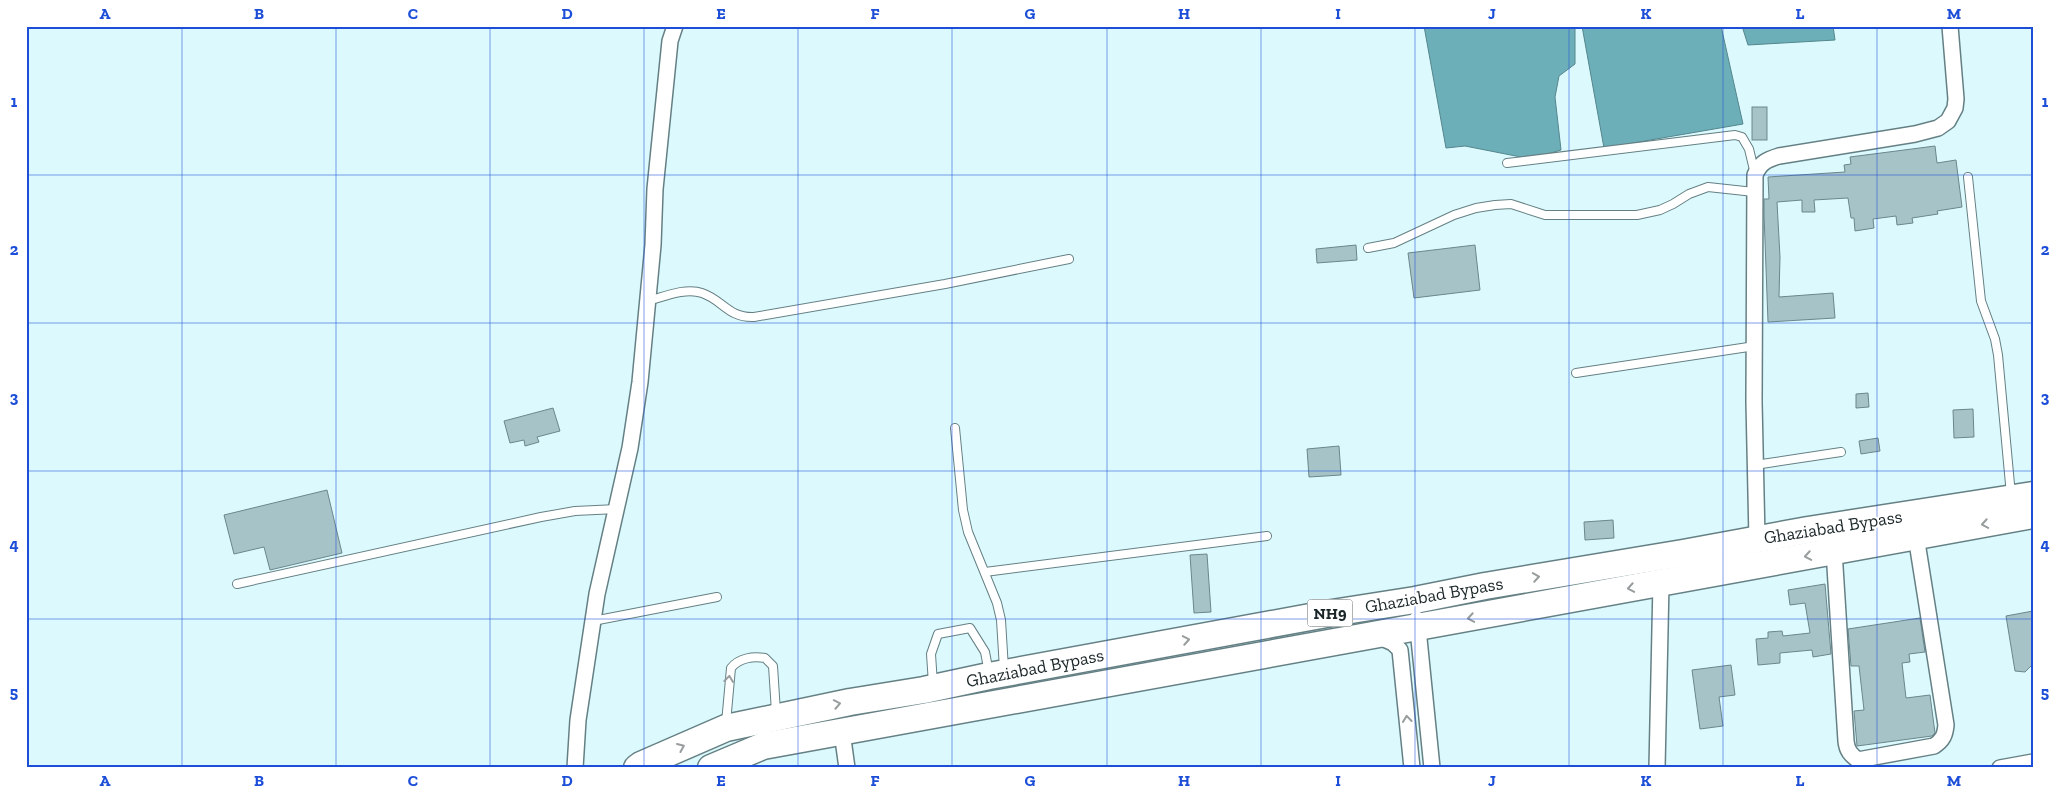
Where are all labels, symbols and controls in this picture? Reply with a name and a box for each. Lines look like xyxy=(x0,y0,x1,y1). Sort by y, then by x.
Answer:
text: A xyxy=(100,4,111,23)
text: B xyxy=(254,4,264,23)
text: C xyxy=(408,4,418,23)
text: D xyxy=(561,4,573,23)
text: E xyxy=(716,4,726,23)
text: F xyxy=(870,4,880,23)
text: G xyxy=(1025,4,1036,23)
text: H xyxy=(1178,4,1190,23)
text: I xyxy=(1335,4,1341,23)
text: J xyxy=(1488,4,1496,23)
text: K xyxy=(1641,4,1652,23)
text: L xyxy=(1796,4,1805,23)
text: M xyxy=(1947,4,1961,23)
text: 1 xyxy=(11,92,18,111)
text: 1 xyxy=(2042,92,2049,111)
text: 2 xyxy=(10,240,19,259)
text: 2 xyxy=(2041,240,2050,259)
text: 3 xyxy=(10,388,19,407)
text: 3 xyxy=(2041,388,2050,407)
street label: Ghaziabad Bypass xyxy=(1762,505,1904,549)
one-way arrow xyxy=(1980,518,1989,528)
text: 4 xyxy=(9,535,19,554)
text: 4 xyxy=(2040,535,2050,554)
one-way arrow xyxy=(1803,551,1812,561)
street label: Ghaziabad Bypass xyxy=(1363,572,1505,618)
one-way arrow xyxy=(1531,573,1540,583)
one-way arrow xyxy=(1626,583,1635,593)
road number: NH9 xyxy=(1308,600,1352,626)
one-way arrow xyxy=(1466,612,1475,622)
one-way arrow xyxy=(1182,635,1191,645)
street label: Ghaziabad Bypass xyxy=(964,644,1106,692)
one-way arrow xyxy=(723,675,734,683)
text: 5 xyxy=(10,683,18,702)
text: 5 xyxy=(2041,683,2049,702)
one-way arrow xyxy=(833,700,842,710)
one-way arrow xyxy=(1402,715,1413,723)
one-way arrow xyxy=(676,743,685,754)
text: A xyxy=(100,771,111,790)
text: B xyxy=(254,771,264,790)
text: C xyxy=(408,771,418,790)
text: D xyxy=(561,771,573,790)
text: E xyxy=(716,771,726,790)
text: F xyxy=(870,771,880,790)
text: G xyxy=(1025,771,1036,790)
text: H xyxy=(1178,771,1190,790)
text: I xyxy=(1335,771,1341,790)
text: J xyxy=(1488,771,1496,790)
text: K xyxy=(1641,771,1652,790)
text: L xyxy=(1796,771,1805,790)
text: M xyxy=(1947,771,1961,790)

